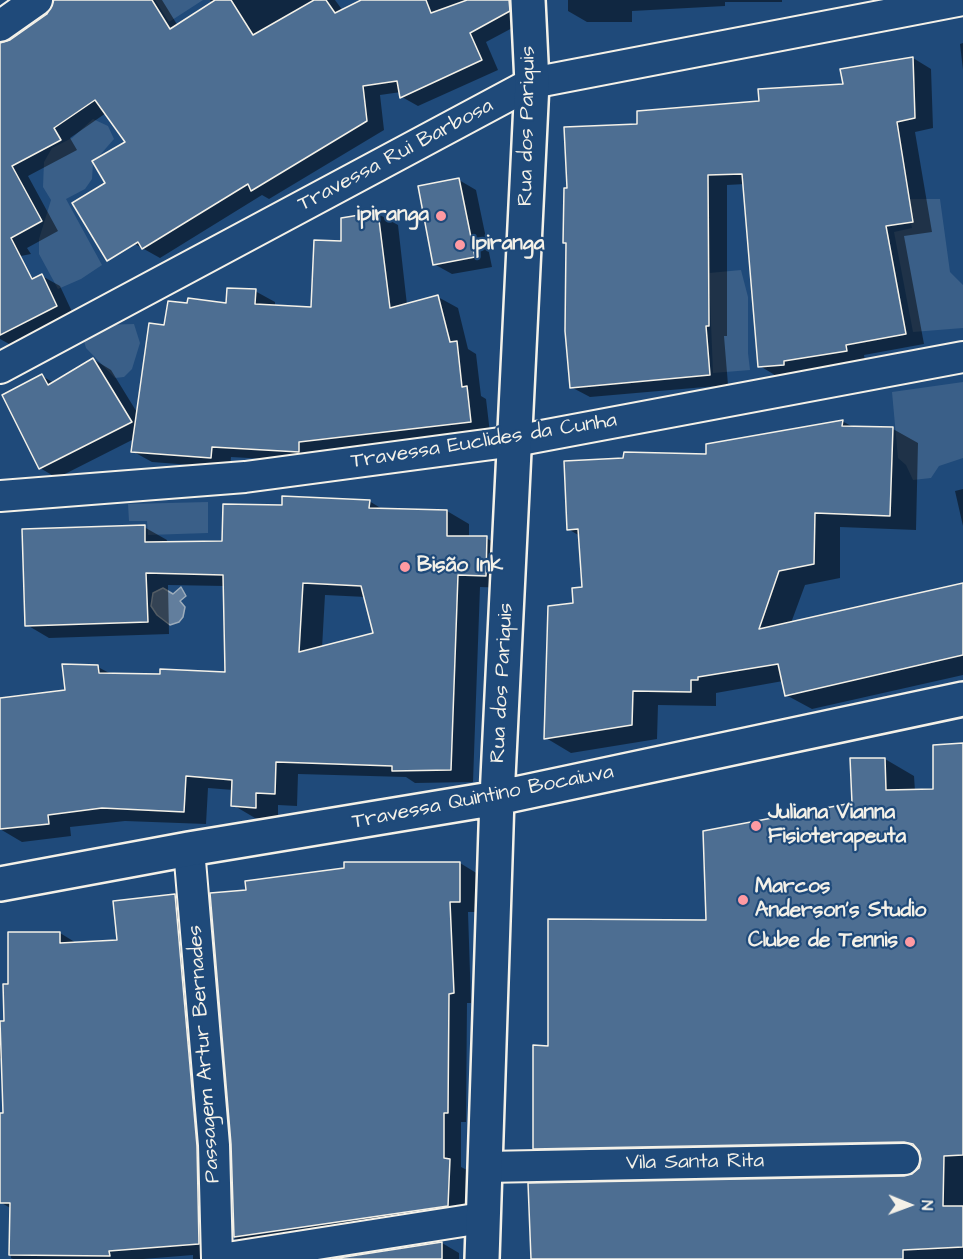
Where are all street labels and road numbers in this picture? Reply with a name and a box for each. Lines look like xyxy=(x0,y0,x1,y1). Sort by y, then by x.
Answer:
street label: Rua dos Pariquis xyxy=(514,46,542,206)
street label: Travessa Rui Barbosa xyxy=(294,94,498,218)
street label: Travessa Euclides da Cunha xyxy=(349,409,619,475)
street label: Rua dos Pariquis xyxy=(486,602,520,764)
street label: Travessa Quintino Bocaiuva xyxy=(350,760,616,836)
street label: Passagem Artur Bernades xyxy=(183,924,227,1184)
street label: Vila Santa Rita xyxy=(626,1149,764,1177)

